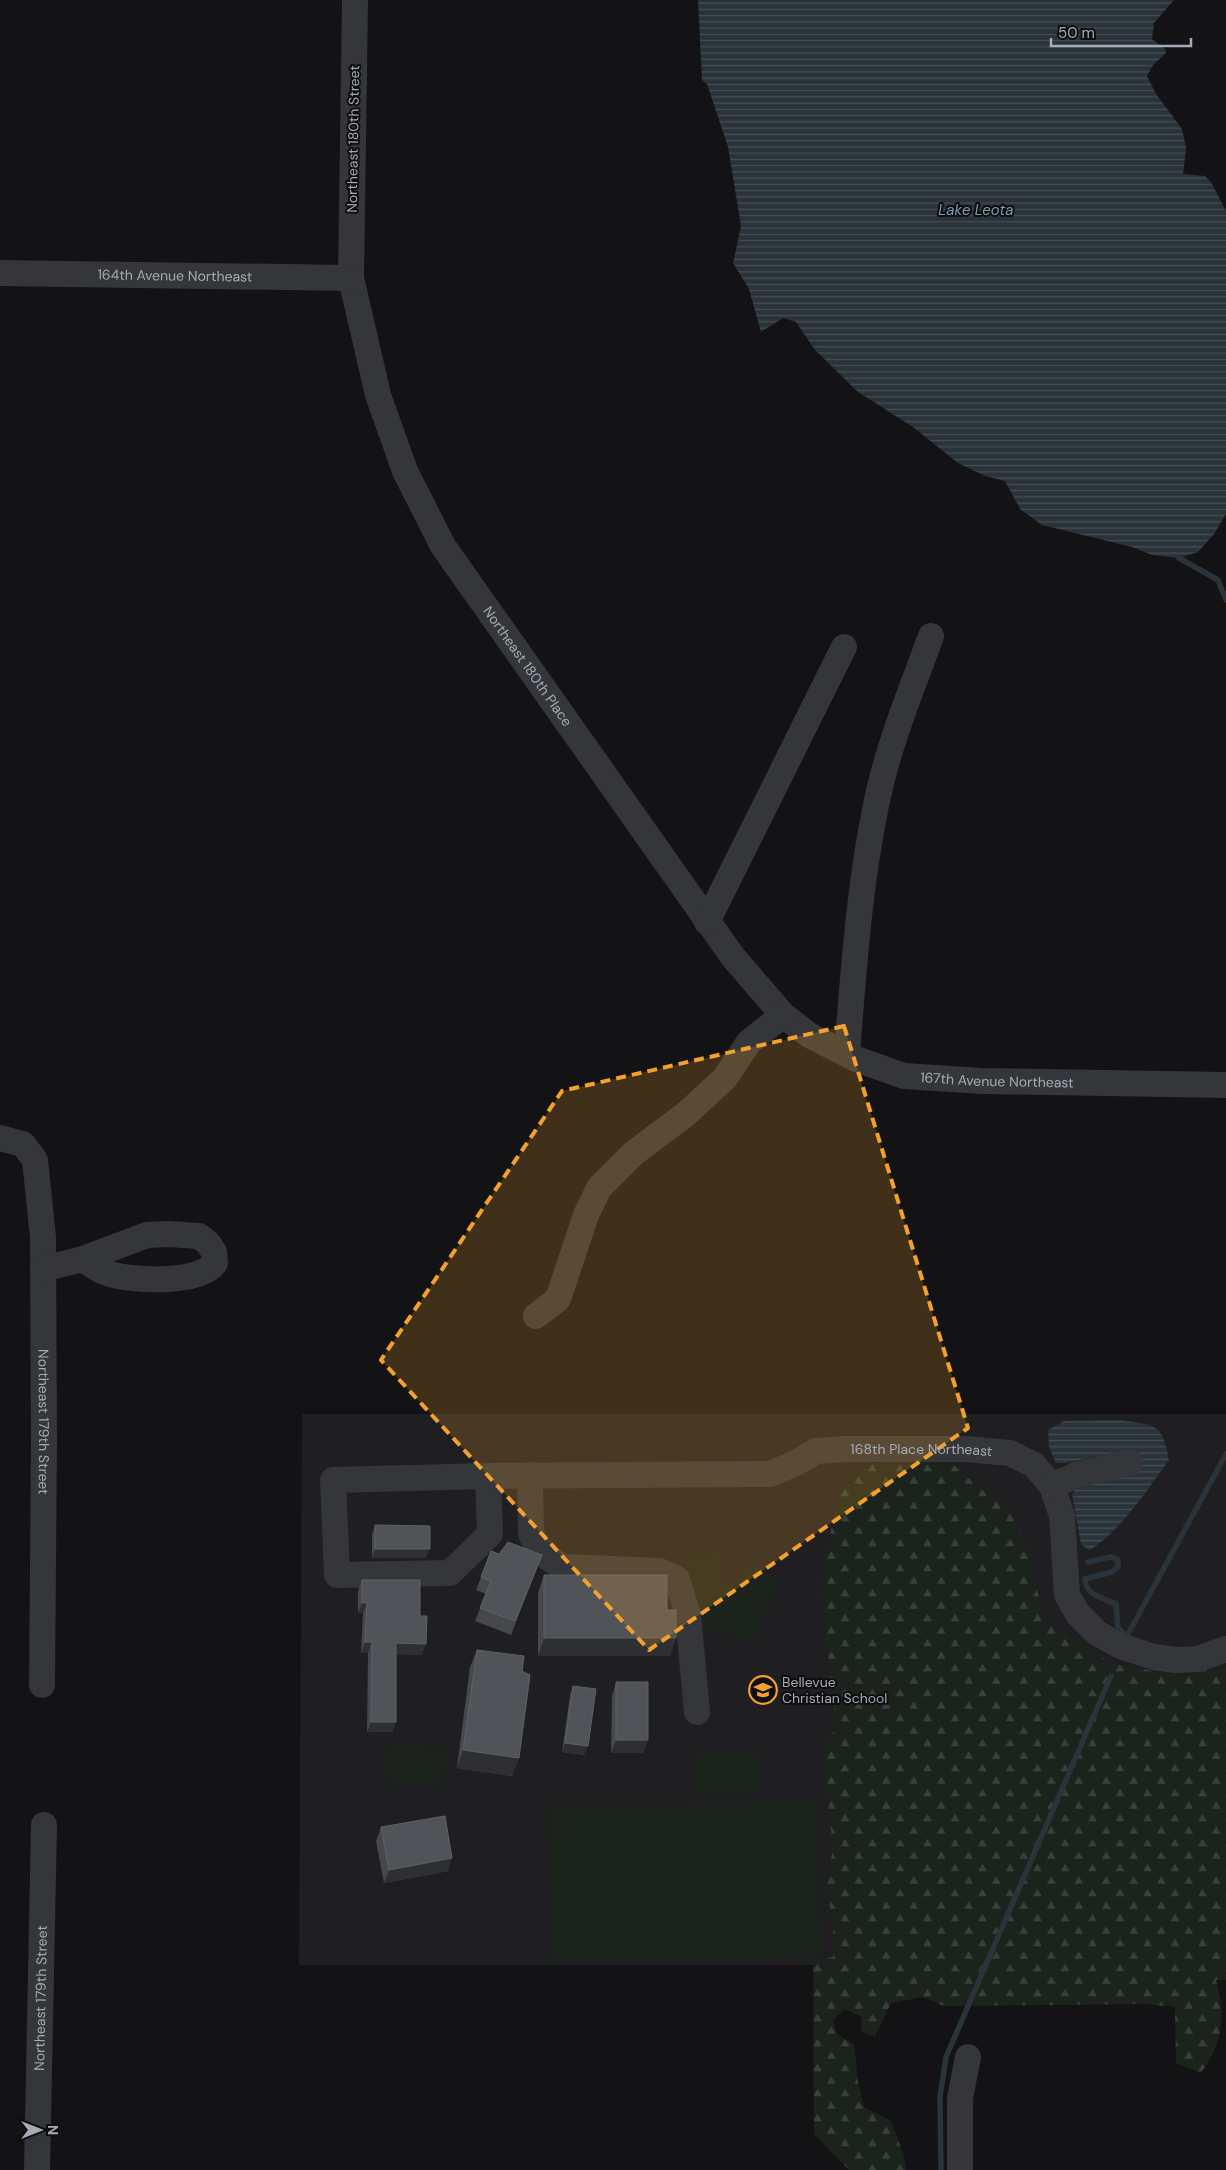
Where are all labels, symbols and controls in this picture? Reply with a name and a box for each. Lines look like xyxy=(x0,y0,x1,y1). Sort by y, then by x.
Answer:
scale bar xyxy=(1051,15,1191,47)
text: 50 m xyxy=(1058,23,1095,43)
street label: Northeast 180th Street xyxy=(343,65,363,213)
water label: Lake Leota xyxy=(938,200,1014,220)
street label: 164th Avenue Northeast xyxy=(97,265,253,286)
street label: Northeast 180th Place xyxy=(479,603,576,730)
street label: 167th Avenue Northeast xyxy=(920,1068,1074,1092)
street label: Northeast 179th Street xyxy=(35,1349,53,1495)
street label: 168th Place Northeast xyxy=(850,1440,993,1460)
place label: Bellevue Christian School xyxy=(782,1673,887,1707)
school or university icon: Bellevue Christian School xyxy=(748,1675,778,1705)
street label: Northeast 179th Street xyxy=(30,1925,51,2071)
north arrow xyxy=(15,2105,65,2155)
text: N xyxy=(44,2125,62,2135)

